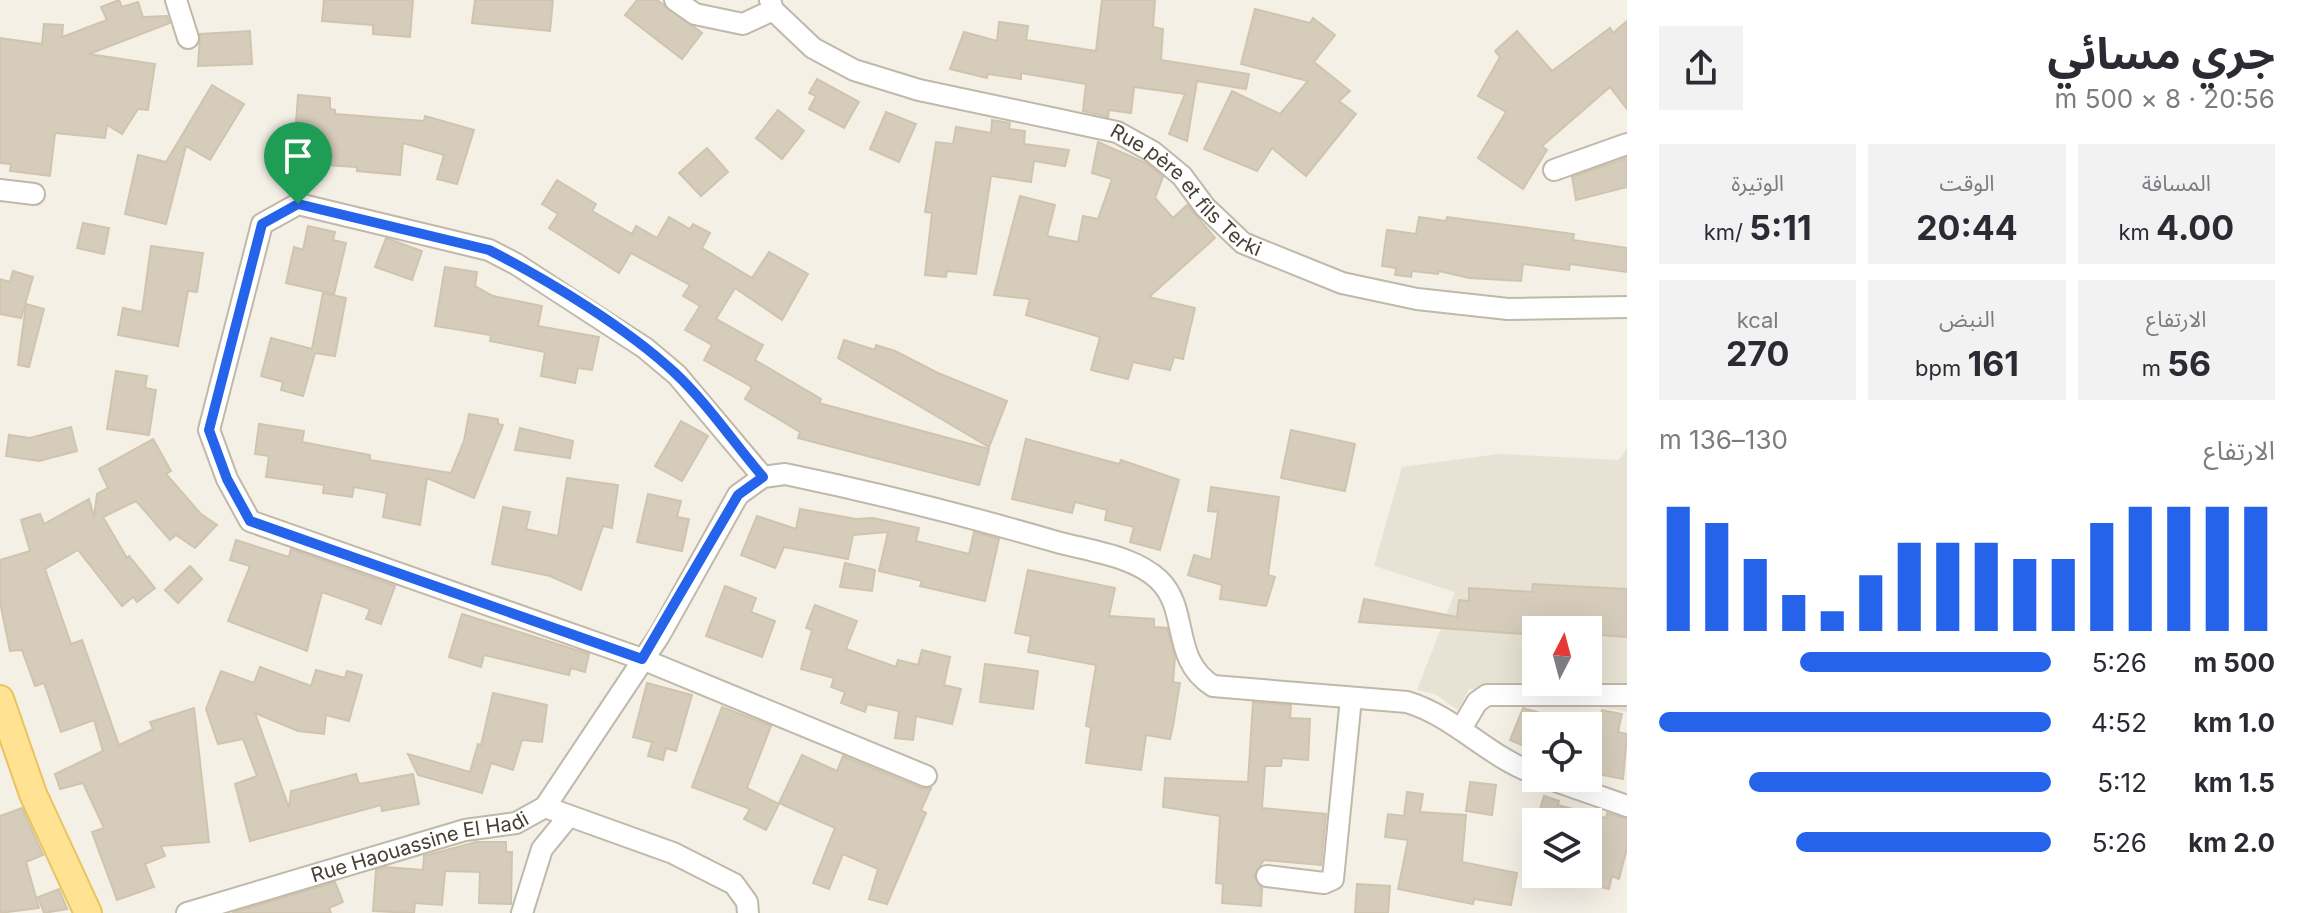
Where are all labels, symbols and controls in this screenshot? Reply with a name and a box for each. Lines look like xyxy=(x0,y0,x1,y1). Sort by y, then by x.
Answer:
button: share xyxy=(1659,26,1743,110)
text: جري مسائي xyxy=(2047,26,2275,80)
text: 20:56 · 8 × 500 m xyxy=(2055,83,2275,114)
street label: Rue père et fils Terki xyxy=(1106,119,1265,261)
pin xyxy=(264,122,332,204)
icon: arrive xyxy=(276,134,320,178)
text: الوتيرة xyxy=(1731,170,1784,196)
text: الوقت xyxy=(1939,170,1995,196)
text: المسافة xyxy=(2142,170,2211,196)
text: 5:11 xyxy=(1749,207,1812,248)
text: 20:44 xyxy=(1916,207,2018,248)
text: 4.00 xyxy=(2156,207,2234,248)
text: /km xyxy=(1704,219,1749,245)
text: km xyxy=(2119,219,2156,245)
text: النبض xyxy=(1939,306,1995,332)
text: الارتفاع xyxy=(2146,306,2207,332)
text: kcal xyxy=(1737,307,1779,333)
text: 270 xyxy=(1726,333,1789,374)
text: 161 xyxy=(1968,343,2019,384)
text: 56 xyxy=(2167,343,2211,384)
text: bpm xyxy=(1915,355,1968,381)
text: m xyxy=(2142,355,2167,381)
text: 130–136 m xyxy=(1659,424,1788,455)
text: الارتفاع xyxy=(2204,435,2275,466)
north arrow xyxy=(1522,616,1602,696)
map controls xyxy=(1522,616,1602,888)
text: 5:26 xyxy=(2092,647,2147,678)
text: 500 m xyxy=(2193,647,2275,678)
text: 4:52 xyxy=(2091,707,2147,738)
text: 1.0 km xyxy=(2193,707,2275,738)
button: locate xyxy=(1522,712,1602,792)
text: 5:12 xyxy=(2097,767,2147,798)
text: 1.5 km xyxy=(2194,767,2275,798)
street label: Rue Haouassine El Hadi xyxy=(308,807,533,887)
button: layers xyxy=(1522,808,1602,888)
text: 5:26 xyxy=(2092,827,2147,858)
text: 2.0 km xyxy=(2188,827,2275,858)

